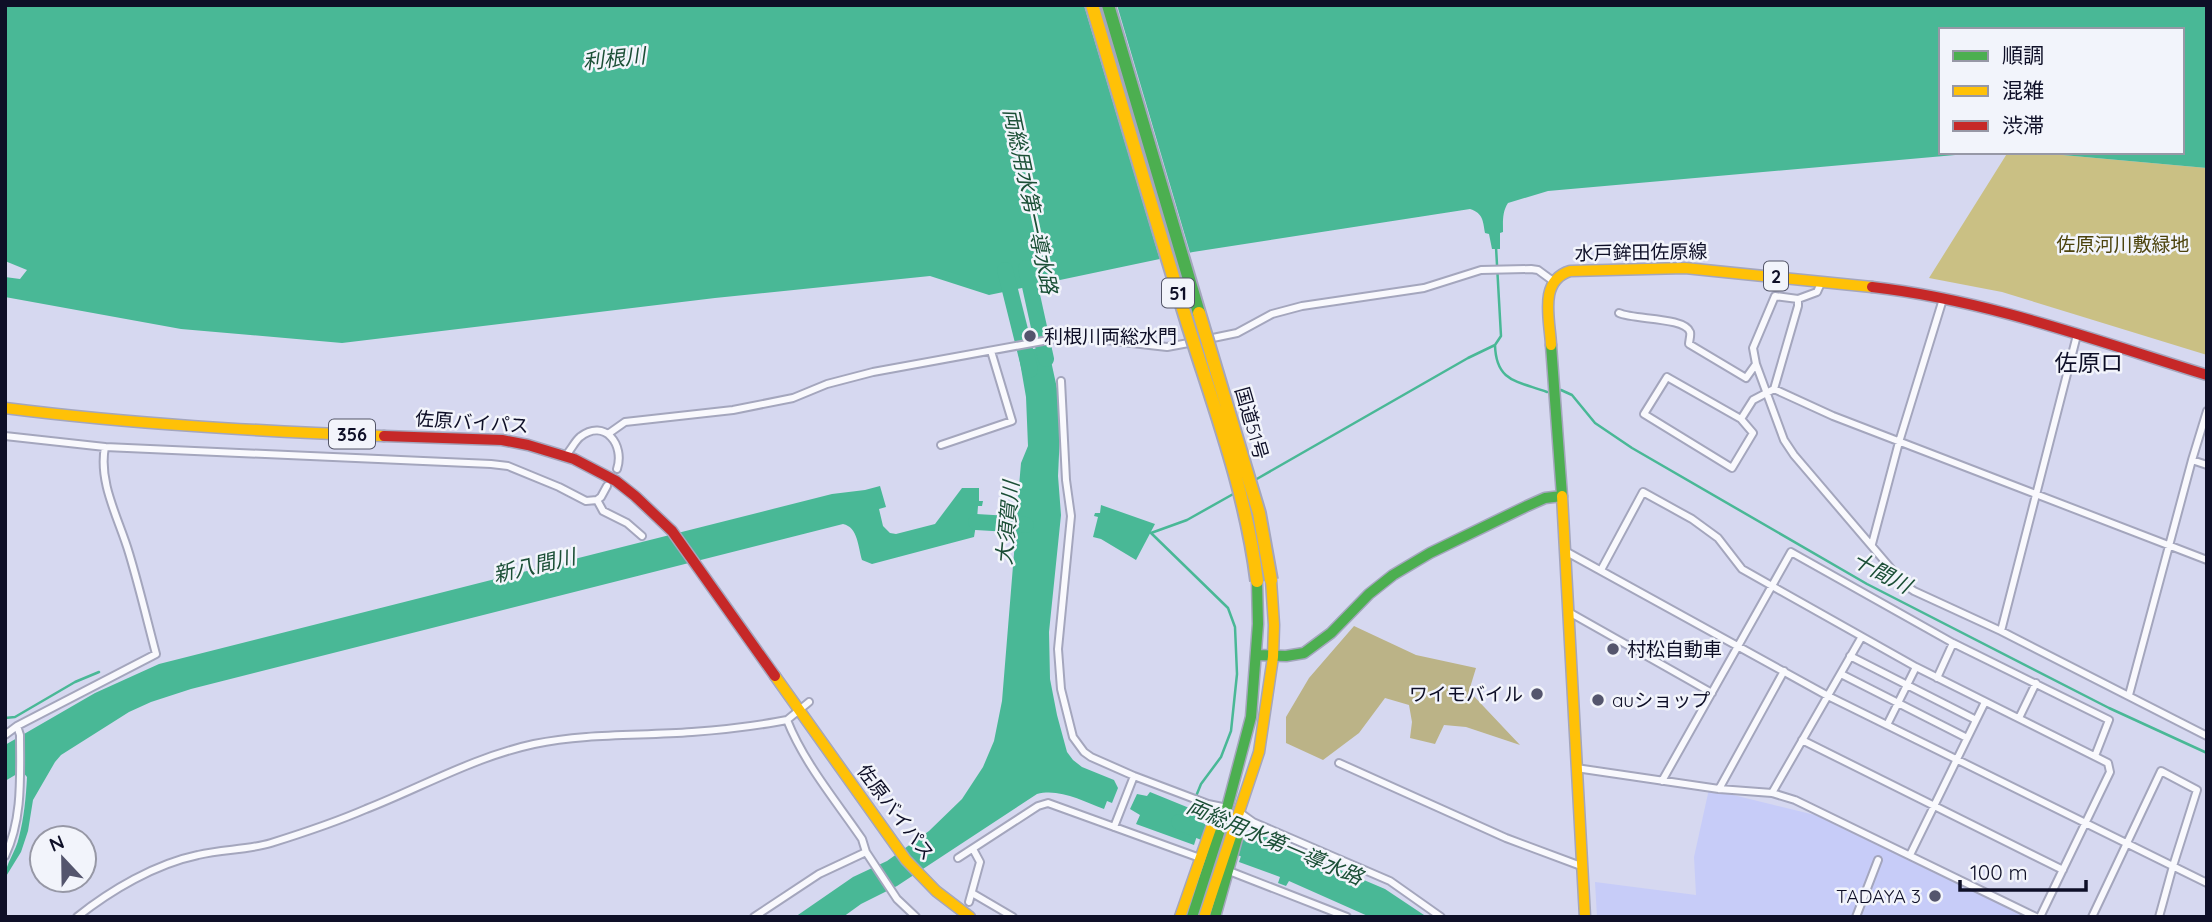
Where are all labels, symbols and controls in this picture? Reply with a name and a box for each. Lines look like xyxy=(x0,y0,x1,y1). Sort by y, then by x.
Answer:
legend xyxy=(1939,28,2184,154)
water label: 利根川 xyxy=(581,42,649,74)
text: 順調 xyxy=(2002,42,2044,68)
text: 混雑 xyxy=(2002,77,2044,103)
water label: 両総用水第一導水路 xyxy=(999,106,1064,298)
text: 渋滞 xyxy=(2002,112,2044,138)
park label: 佐原河川敷緑地 xyxy=(2056,232,2190,256)
street label: 水戸鉾田佐原線 xyxy=(1574,239,1708,265)
road number: 2 xyxy=(1764,262,1788,290)
road number: 51 xyxy=(1162,278,1194,307)
place label: 利根川両総水門 xyxy=(1044,324,1177,348)
marker: 利根川両総水門 xyxy=(1022,328,1038,344)
district label: 佐原ロ xyxy=(2055,348,2124,377)
street label: 国道51号 xyxy=(1230,384,1274,462)
street label: 佐原バイパス xyxy=(414,406,530,438)
road number: 356 xyxy=(329,420,375,448)
water label: 大須賀川 xyxy=(990,478,1024,566)
water label: 新八間川 xyxy=(490,542,580,587)
water label: 十間川 xyxy=(1848,546,1918,599)
place label: 村松自動車 xyxy=(1627,637,1722,661)
marker: 村松自動車 xyxy=(1605,641,1621,657)
place label: ワイモバイル xyxy=(1409,682,1523,706)
marker: ワイモバイル xyxy=(1529,686,1545,702)
place label: auショップ xyxy=(1612,688,1710,712)
marker: auショップ xyxy=(1590,692,1606,708)
street label: 佐原バイパス xyxy=(852,759,940,865)
water label: 両総用水第一導水路 xyxy=(1183,792,1369,891)
north arrow xyxy=(28,824,98,894)
text: N xyxy=(46,829,68,857)
scale bar xyxy=(1960,848,2086,892)
text: 100 m xyxy=(1970,859,2028,885)
place label: TADAYA 3 xyxy=(1836,884,1921,908)
marker: TADAYA 3 xyxy=(1927,888,1943,904)

